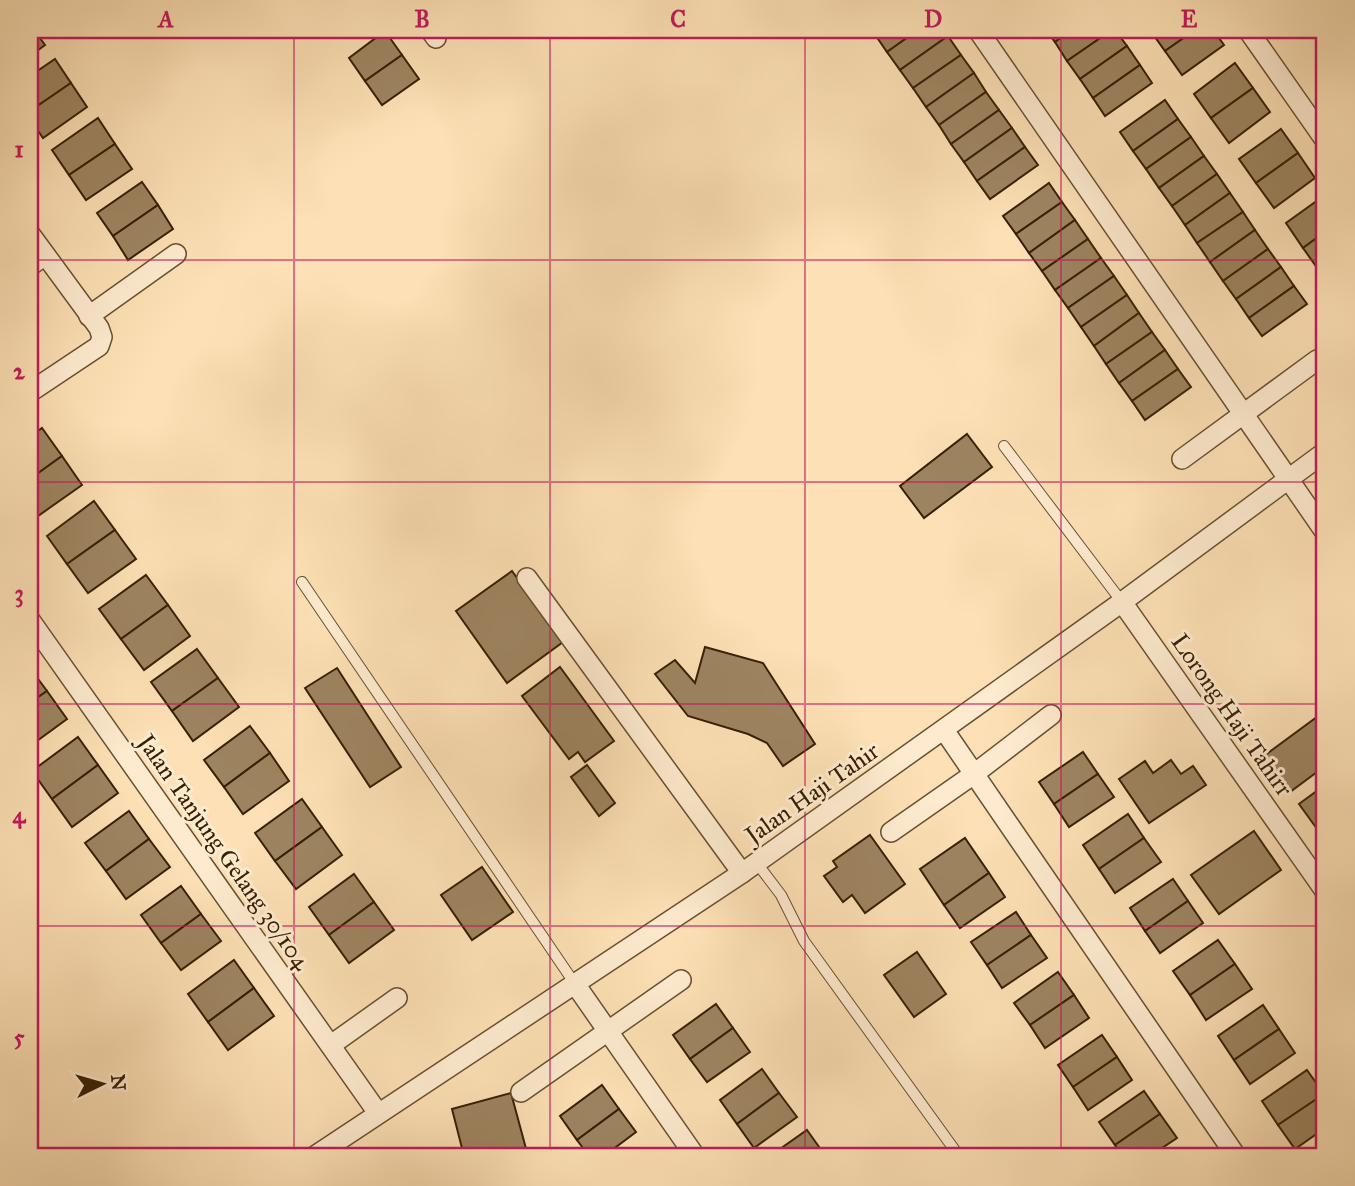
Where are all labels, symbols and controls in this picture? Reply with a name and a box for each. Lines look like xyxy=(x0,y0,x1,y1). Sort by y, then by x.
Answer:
text: A xyxy=(156,5,174,33)
text: B xyxy=(414,5,430,33)
text: C xyxy=(670,5,686,33)
text: D xyxy=(924,5,942,33)
text: E xyxy=(1181,5,1198,33)
text: 1 xyxy=(14,135,24,163)
text: 2 xyxy=(13,357,25,385)
text: 3 xyxy=(14,579,24,608)
street label: Lorong Haji Tahirr xyxy=(1165,628,1299,802)
street label: Jalan Tanjung Gelang 30/104 xyxy=(130,726,317,976)
street label: Jalan Haji Tahir xyxy=(737,736,885,852)
text: 4 xyxy=(13,801,27,829)
text: 5 xyxy=(14,1023,25,1051)
north arrow xyxy=(66,1050,136,1120)
text: N xyxy=(106,1074,131,1092)

